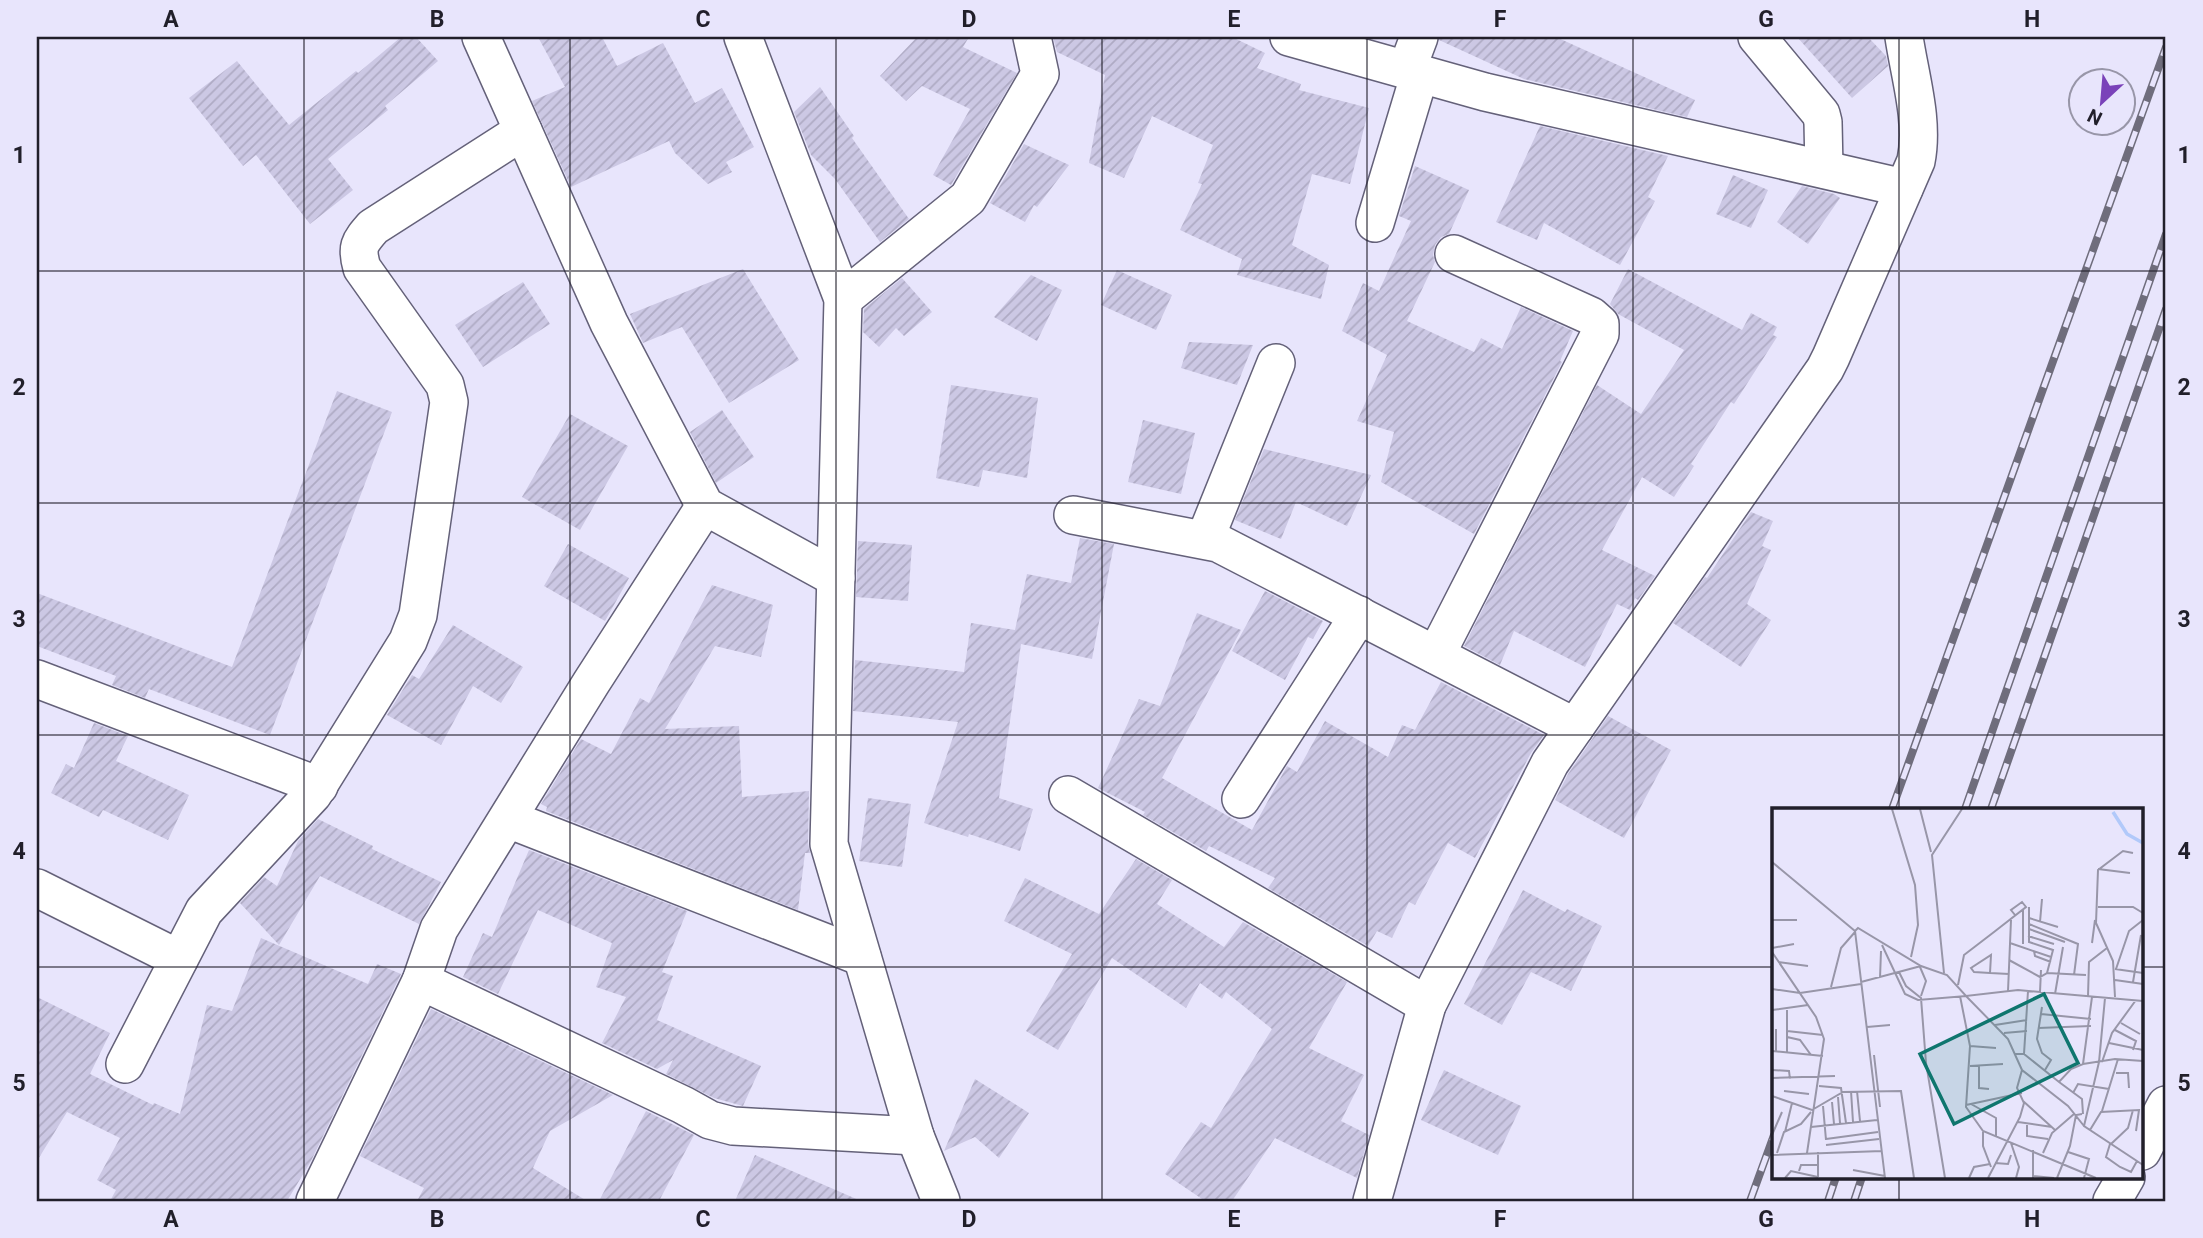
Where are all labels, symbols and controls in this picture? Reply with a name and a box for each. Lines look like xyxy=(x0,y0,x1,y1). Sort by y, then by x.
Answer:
text: A xyxy=(163,6,179,33)
text: B xyxy=(430,6,444,33)
text: C xyxy=(695,6,711,33)
text: D xyxy=(962,6,976,33)
text: E xyxy=(1228,6,1241,33)
text: F xyxy=(1494,6,1507,33)
text: G xyxy=(1758,6,1774,33)
text: H xyxy=(2024,6,2040,33)
north arrow xyxy=(2066,66,2136,136)
text: N xyxy=(2084,104,2106,130)
text: 1 xyxy=(12,142,26,169)
text: 1 xyxy=(2177,142,2191,169)
text: 2 xyxy=(12,374,26,401)
text: 2 xyxy=(2177,374,2191,401)
text: 3 xyxy=(12,606,26,633)
text: 3 xyxy=(2177,606,2191,633)
inset map xyxy=(1772,808,2144,1178)
text: 4 xyxy=(12,838,26,865)
text: 4 xyxy=(2177,838,2191,865)
text: 5 xyxy=(12,1070,26,1097)
text: 5 xyxy=(2177,1070,2191,1097)
text: A xyxy=(163,1206,179,1233)
text: B xyxy=(430,1206,444,1233)
text: C xyxy=(695,1206,711,1233)
text: D xyxy=(962,1206,976,1233)
text: E xyxy=(1228,1206,1241,1233)
text: F xyxy=(1494,1206,1507,1233)
text: G xyxy=(1758,1206,1774,1233)
text: H xyxy=(2024,1206,2040,1233)

